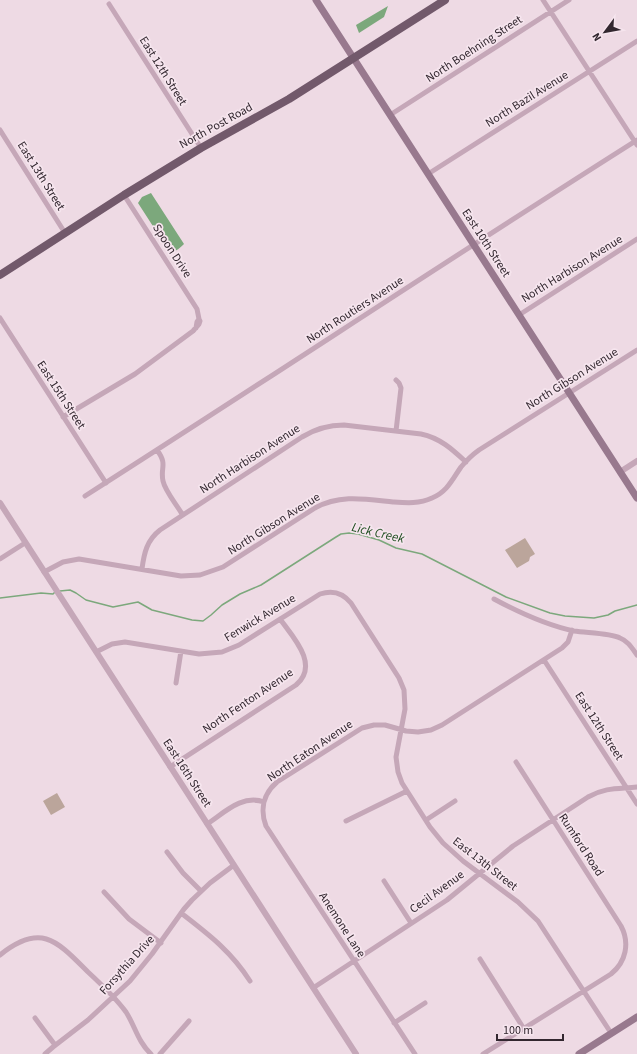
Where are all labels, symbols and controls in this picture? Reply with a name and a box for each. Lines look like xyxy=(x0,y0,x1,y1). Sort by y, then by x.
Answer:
street label: North Boehning Street xyxy=(422,11,526,87)
north arrow xyxy=(585,12,625,52)
text: N xyxy=(589,30,605,44)
street label: East 12th Street xyxy=(135,33,191,109)
street label: North Bazil Avenue xyxy=(482,67,572,131)
street label: North Post Road xyxy=(176,99,256,153)
street label: East 13th Street xyxy=(13,138,69,214)
street label: East 10th Street xyxy=(457,205,515,281)
street label: Spoon Drive xyxy=(148,221,196,281)
street label: North Harbison Avenue xyxy=(518,231,626,307)
street label: North Routiers Avenue xyxy=(303,272,407,348)
street label: North Gibson Avenue xyxy=(523,344,621,414)
street label: East 15th Street xyxy=(32,357,90,433)
street label: North Harbison Avenue xyxy=(197,420,304,498)
street label: North Gibson Avenue xyxy=(225,489,323,559)
water label: Lick Creek xyxy=(350,518,407,548)
street label: Fenwick Avenue xyxy=(221,590,299,646)
street label: North Fenton Avenue xyxy=(199,664,297,738)
street label: East 12th Street xyxy=(570,688,628,764)
street label: North Eaton Avenue xyxy=(264,716,356,786)
street label: East 16th Street xyxy=(158,735,216,811)
street label: Rumford Road xyxy=(554,810,608,880)
street label: East 13th Street xyxy=(449,833,521,895)
street label: Cecil Avenue xyxy=(406,866,468,918)
street label: Anemone Lane xyxy=(315,889,370,961)
street label: Forsythia Drive xyxy=(96,931,158,999)
scale bar xyxy=(497,1016,563,1042)
text: 100 m xyxy=(503,1022,533,1039)

